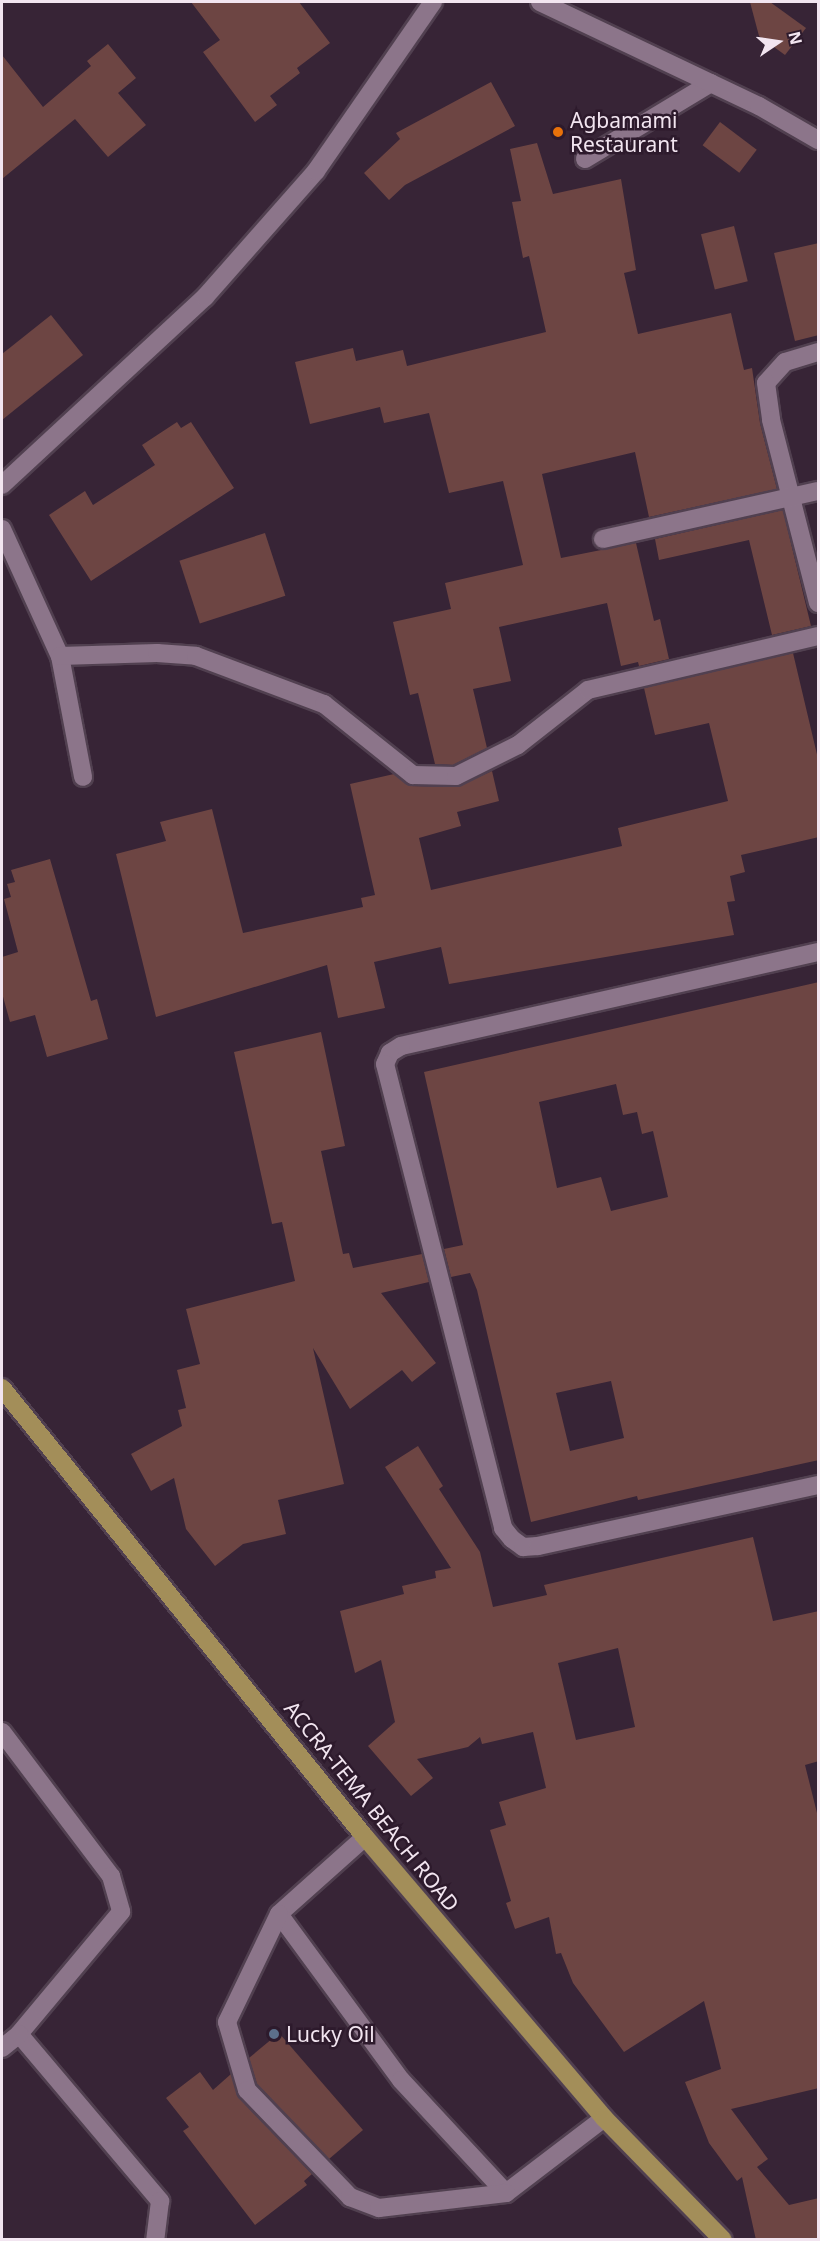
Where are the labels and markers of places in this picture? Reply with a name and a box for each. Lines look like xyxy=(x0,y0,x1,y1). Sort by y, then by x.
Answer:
place label: Agbamami Restaurant xyxy=(570,107,678,157)
marker: Agbamami Restaurant xyxy=(551,125,565,139)
place label: Lucky Oil xyxy=(286,2021,375,2047)
marker: Lucky Oil xyxy=(267,2027,281,2041)

